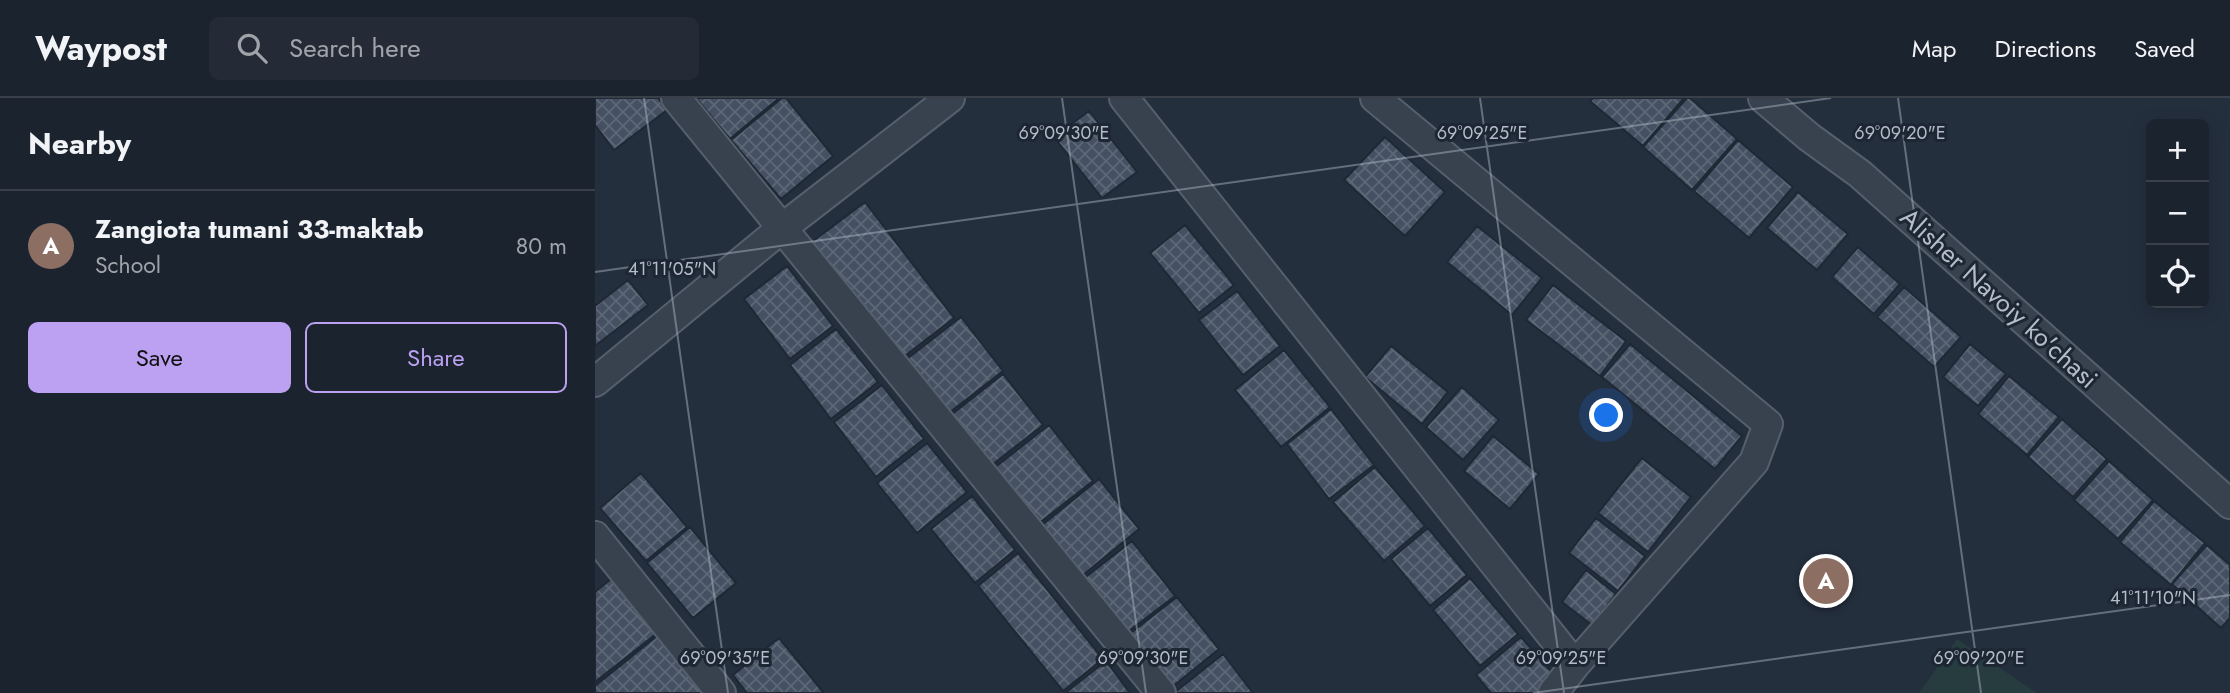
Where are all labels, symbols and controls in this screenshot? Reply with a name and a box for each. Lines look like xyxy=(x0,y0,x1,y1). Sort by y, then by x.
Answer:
search box xyxy=(209,17,699,80)
text: Waypost xyxy=(35,25,167,72)
icon: search xyxy=(233,29,271,67)
text: Search here xyxy=(289,29,421,67)
text: Map xyxy=(1912,31,1957,66)
text: Directions xyxy=(1995,31,2096,66)
text: Saved xyxy=(2134,31,2195,66)
map controls xyxy=(2146,119,2209,308)
button: + xyxy=(2146,119,2209,182)
text: 69°09'30"E xyxy=(1019,120,1109,146)
text: 69°09'25"E xyxy=(1437,120,1527,146)
text: 69°09'20"E xyxy=(1854,120,1946,146)
text: Nearby xyxy=(28,122,131,165)
button: − xyxy=(2146,182,2209,245)
street label: Alisher Navoiy ko'chasi xyxy=(1892,199,2106,397)
text: Zangiota tumani 33-maktab xyxy=(95,210,424,248)
text: A xyxy=(43,229,59,263)
text: 80 m xyxy=(516,229,567,263)
button: locate xyxy=(2146,245,2209,308)
text: School xyxy=(95,248,161,282)
text: 41°11'05"N xyxy=(628,256,716,282)
button: Save xyxy=(28,322,291,393)
button: Share xyxy=(305,322,567,393)
your location xyxy=(1589,398,1623,432)
pin: A xyxy=(1803,555,1849,607)
text: 41°11'10"N xyxy=(2110,585,2196,611)
text: 69°09'35"E xyxy=(680,645,770,671)
text: 69°09'30"E xyxy=(1098,645,1188,671)
text: 69°09'25"E xyxy=(1516,645,1606,671)
text: 69°09'20"E xyxy=(1933,645,2025,671)

